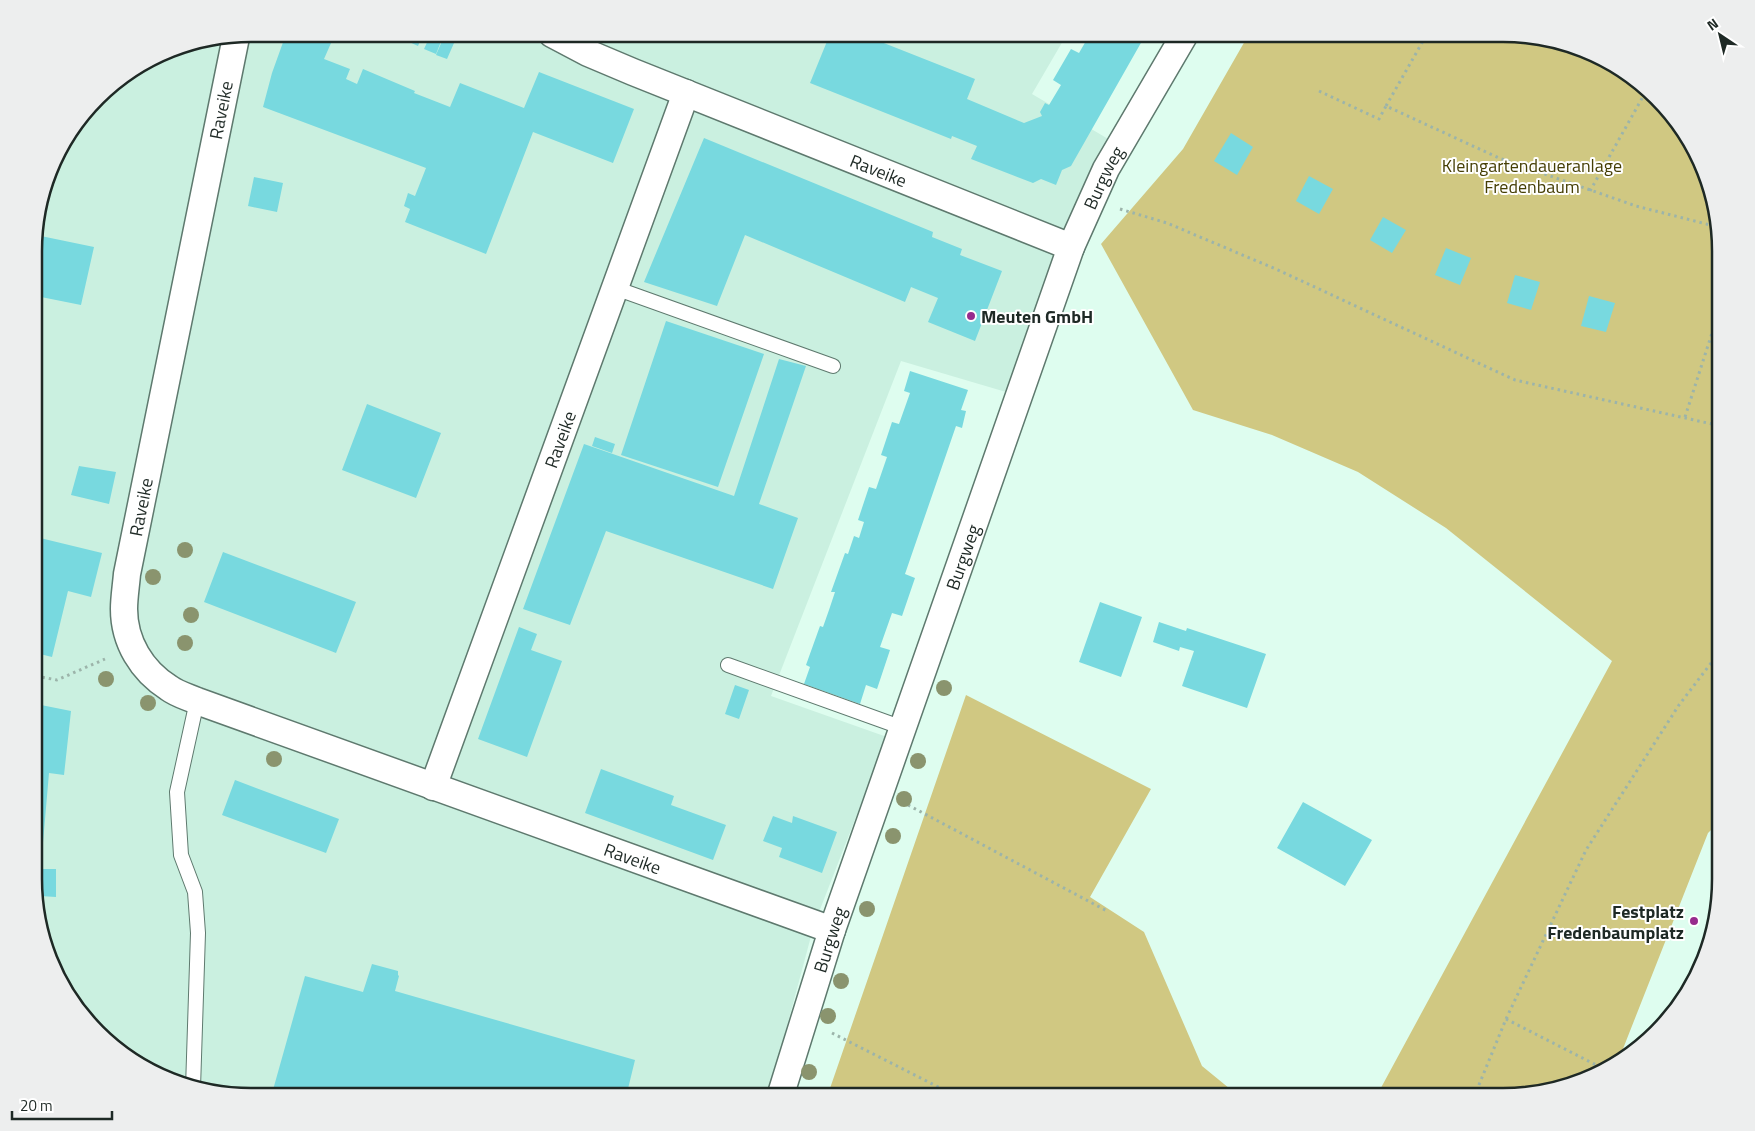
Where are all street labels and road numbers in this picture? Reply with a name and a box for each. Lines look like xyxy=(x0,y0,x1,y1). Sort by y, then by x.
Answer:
street label: Raveike xyxy=(202,78,240,142)
street label: Burgweg xyxy=(1076,141,1130,214)
street label: Raveike xyxy=(846,147,911,194)
street label: Raveike xyxy=(537,407,583,472)
street label: Raveike xyxy=(122,475,160,539)
street label: Burgweg xyxy=(939,521,986,594)
street label: Raveike xyxy=(600,835,665,881)
street label: Burgweg xyxy=(806,903,853,976)

